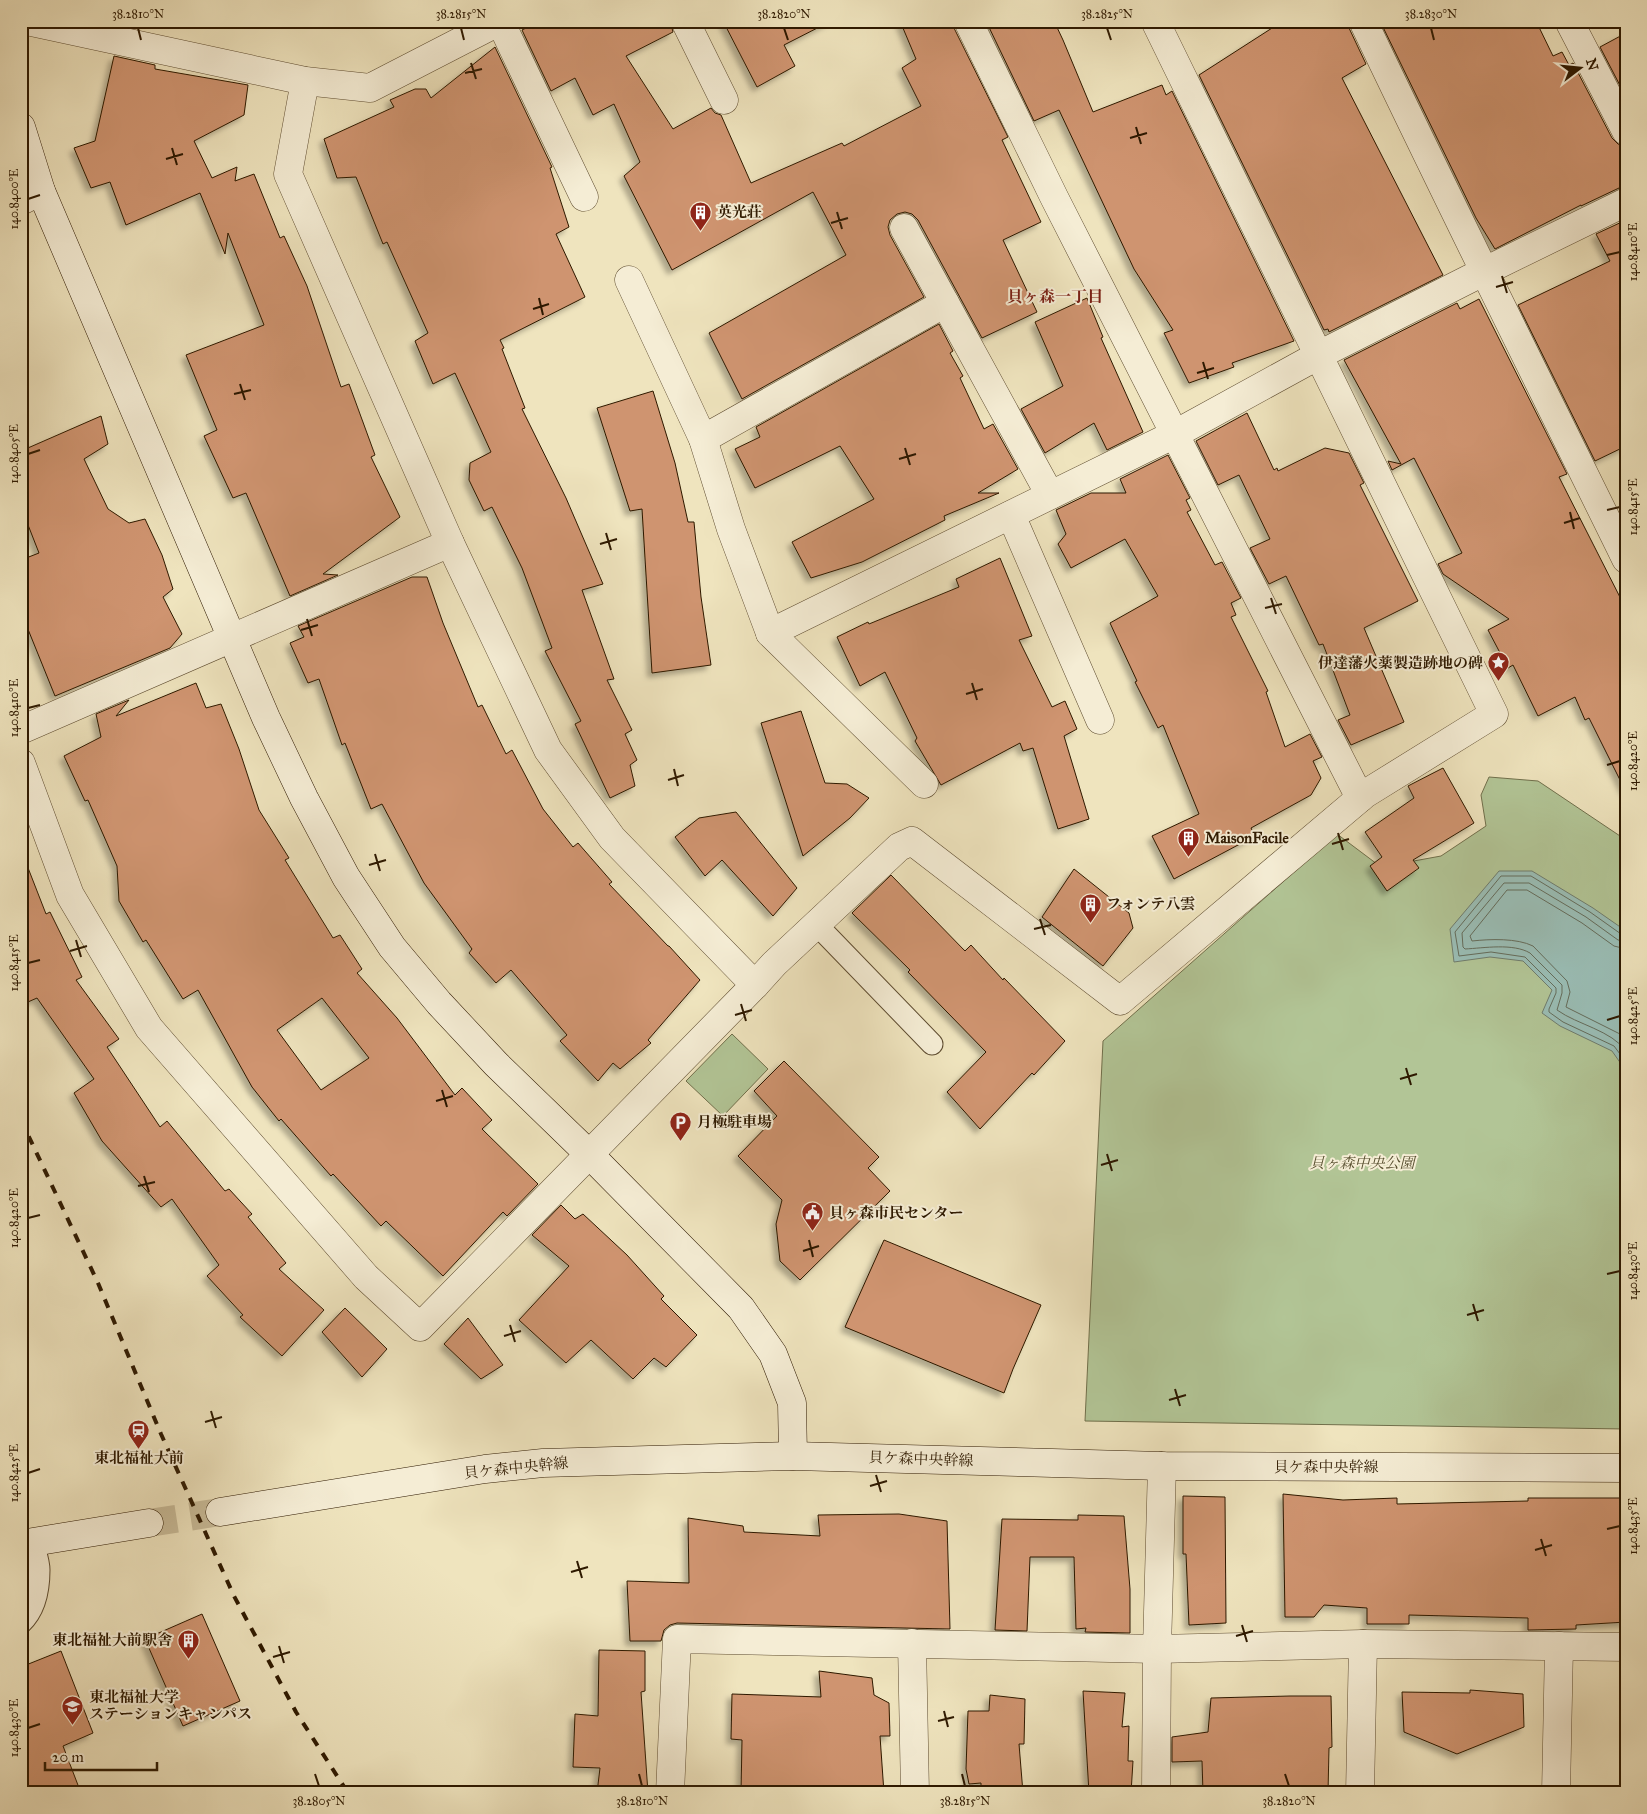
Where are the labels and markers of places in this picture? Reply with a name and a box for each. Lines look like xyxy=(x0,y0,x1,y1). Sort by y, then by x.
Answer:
building icon: 英光荘 xyxy=(689,200,713,231)
place label: 英光荘 xyxy=(717,203,762,221)
place icon: 伊達藩火薬製造跡地の碑 xyxy=(1487,651,1511,682)
place label: 伊達藩火薬製造跡地の碑 xyxy=(1318,654,1483,672)
building icon: MaisonFacile xyxy=(1177,826,1201,857)
place label: MaisonFacile xyxy=(1205,829,1289,847)
building icon: フォンテ八雲 xyxy=(1078,892,1102,923)
place label: フォンテ八雲 xyxy=(1106,895,1195,913)
parking icon: 月極駐車場 xyxy=(669,1110,693,1141)
place label: 月極駐車場 xyxy=(697,1113,772,1131)
public building icon: 貝ヶ森市民センター xyxy=(801,1201,825,1232)
place label: 貝ヶ森市民センター xyxy=(829,1204,963,1222)
station icon: 東北福祉大前 xyxy=(127,1418,151,1449)
place label: 東北福祉大前 xyxy=(94,1449,184,1467)
building icon: 東北福祉大前駅舎 xyxy=(176,1628,200,1659)
place label: 東北福祉大前駅舎 xyxy=(52,1631,173,1649)
place label: 東北福祉大学 ステーションキャンパス xyxy=(89,1688,252,1723)
school or university icon: 東北福祉大学 ステーションキャンパス xyxy=(61,1694,85,1725)

